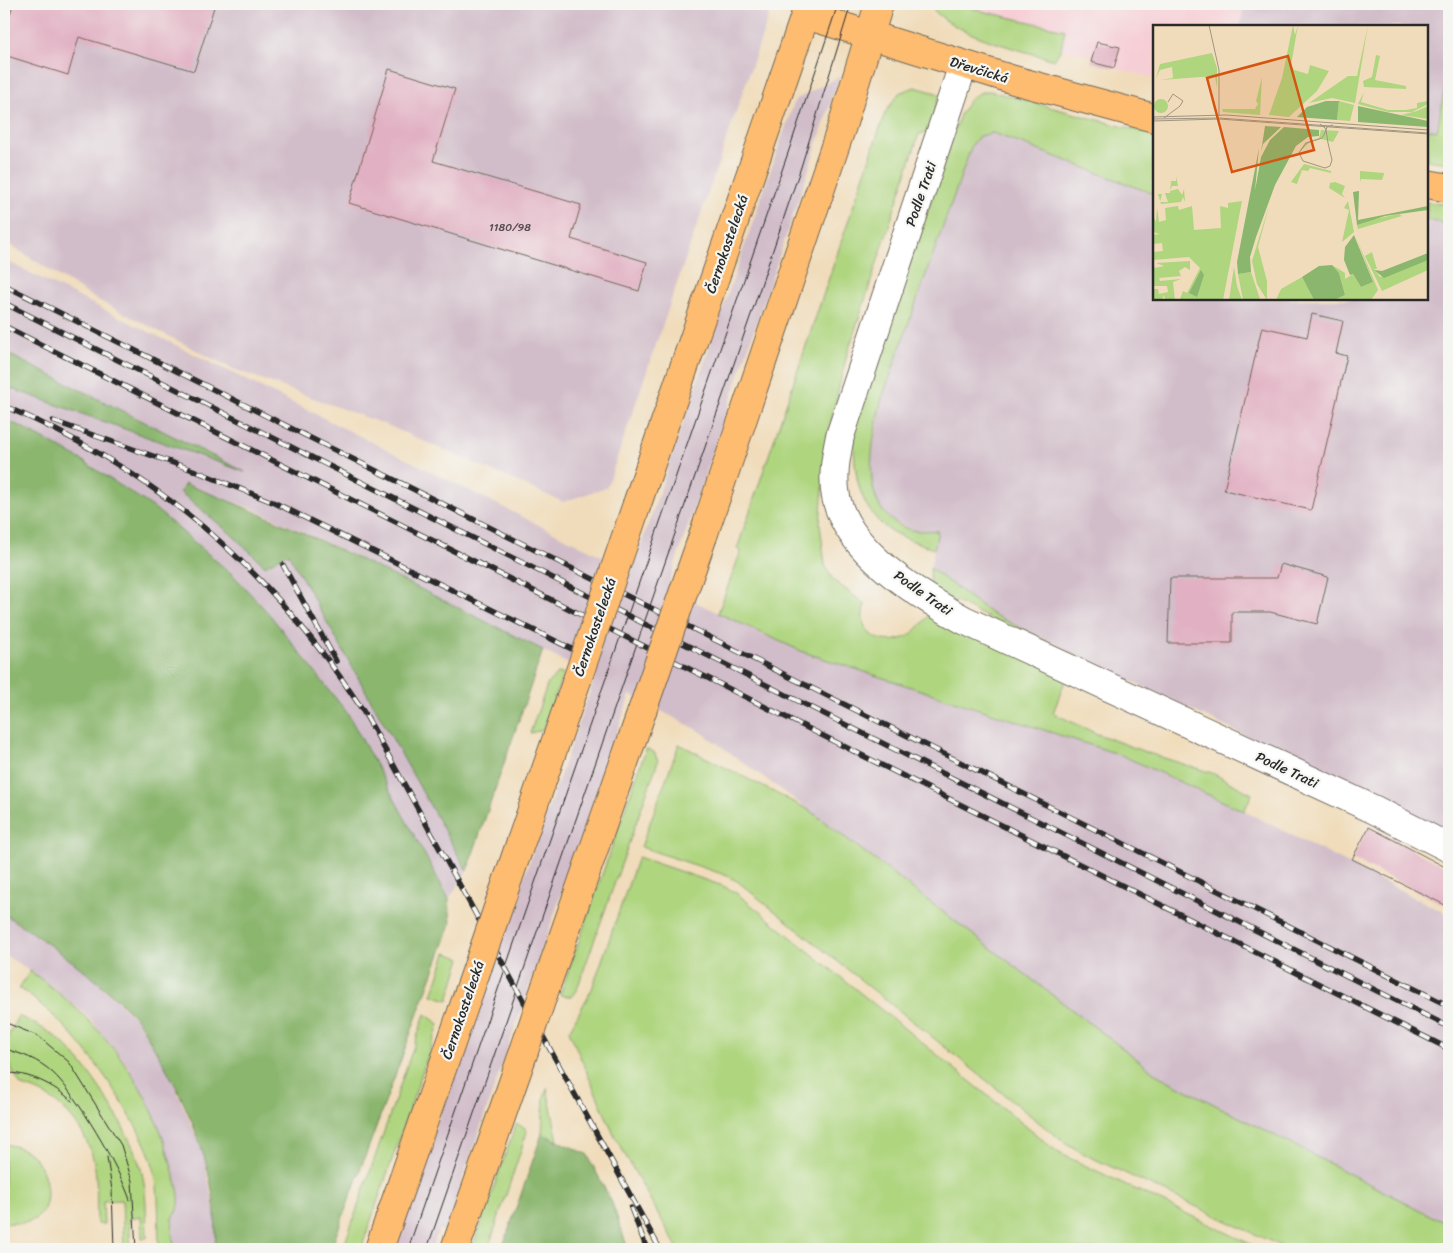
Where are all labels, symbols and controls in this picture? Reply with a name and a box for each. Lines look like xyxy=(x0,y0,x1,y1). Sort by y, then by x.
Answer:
inset map xyxy=(1153,25,1428,300)
street label: Dřevčická xyxy=(947,49,1011,91)
street label: Podle Trati xyxy=(898,157,944,230)
street label: Černokostelecká xyxy=(698,191,756,297)
house number: 1180/98 xyxy=(489,218,531,237)
street label: Podle Trati xyxy=(888,563,959,623)
street label: Černokostelecká xyxy=(566,574,624,680)
street label: Podle Trati xyxy=(1251,744,1324,796)
street label: Černokostelecká xyxy=(434,957,492,1063)

